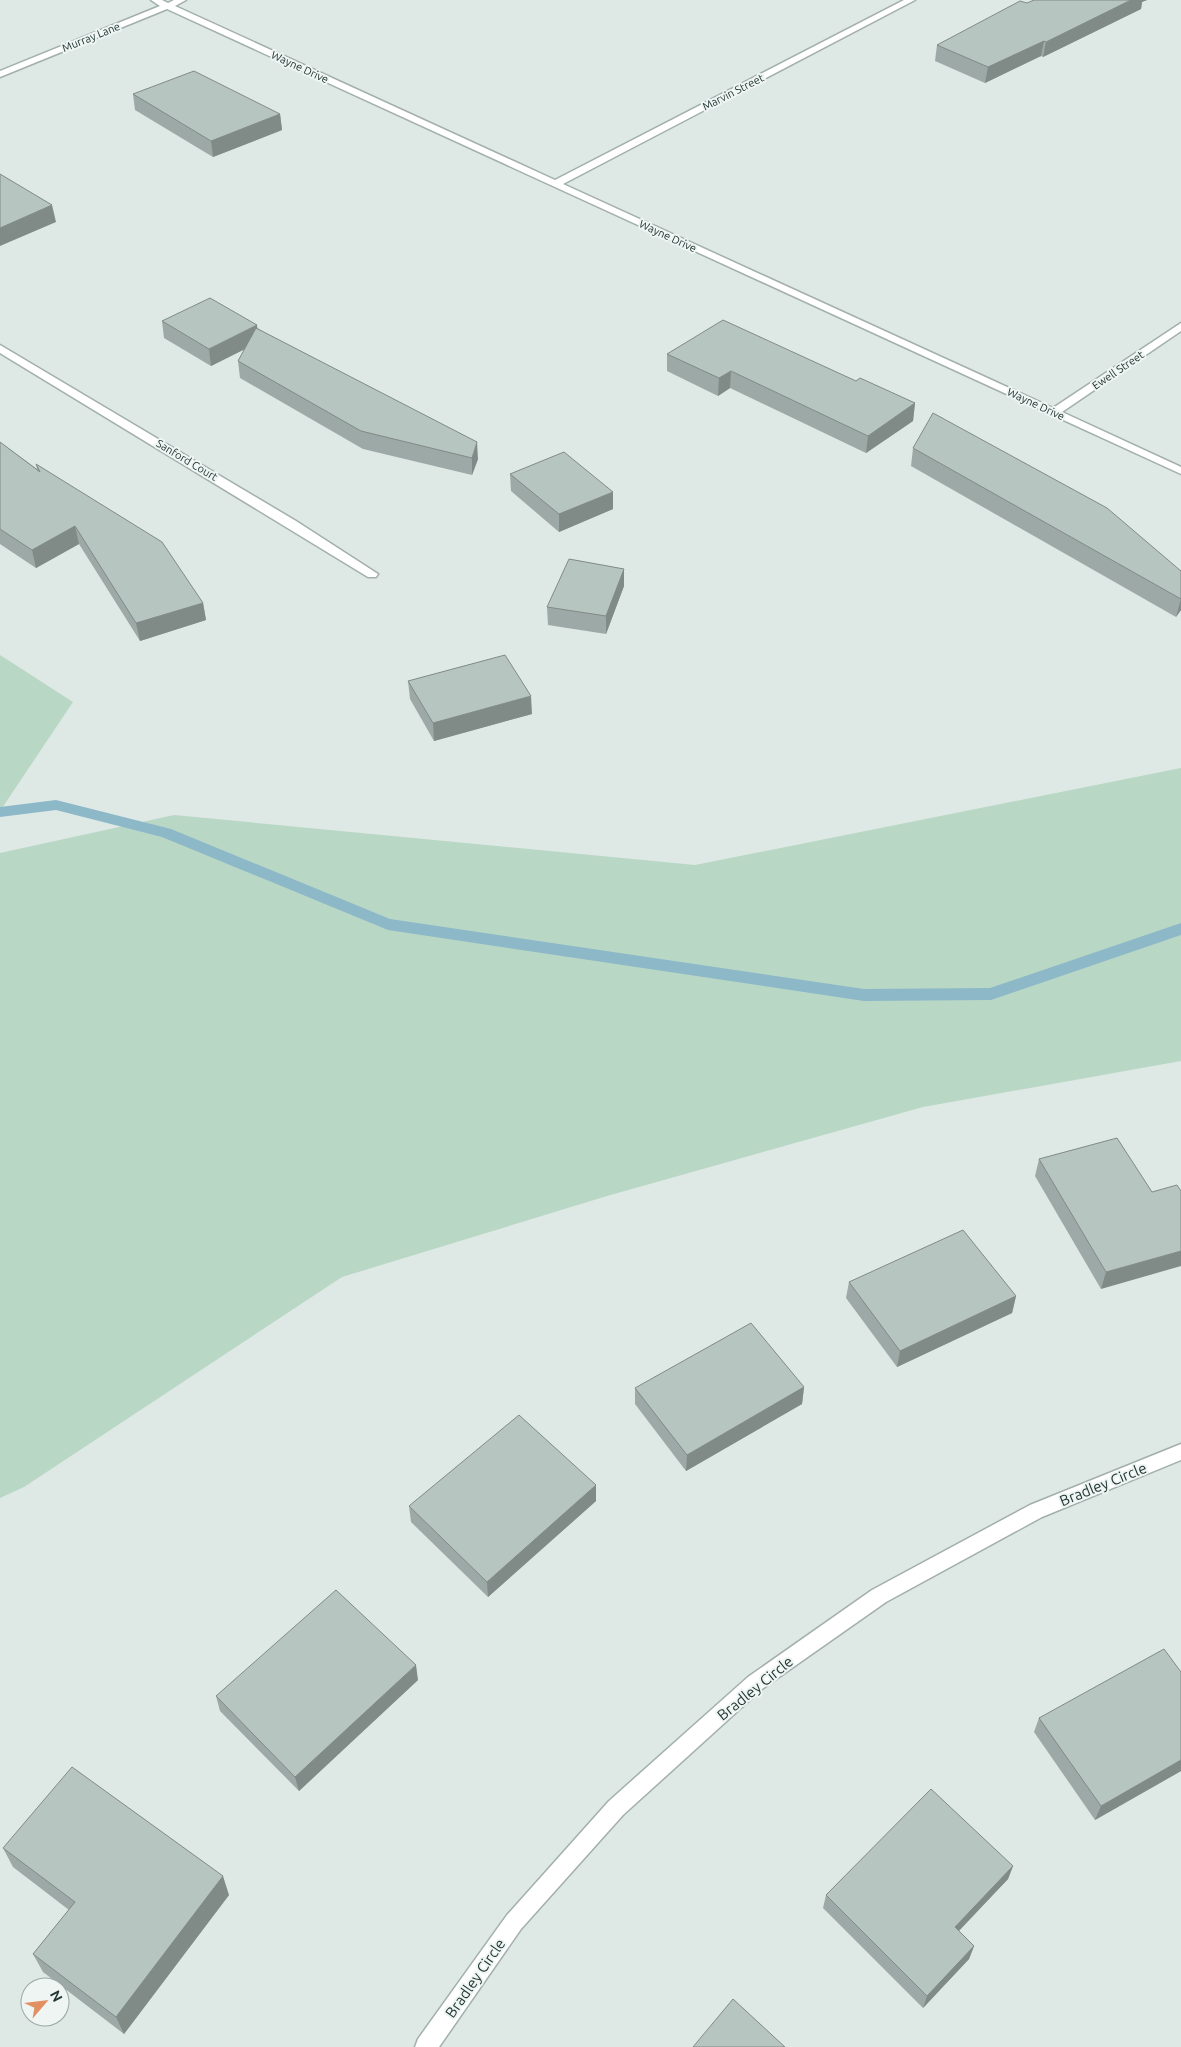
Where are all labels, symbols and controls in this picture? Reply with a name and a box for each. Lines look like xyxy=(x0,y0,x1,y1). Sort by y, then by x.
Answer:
street label: Murray Lane xyxy=(60,20,122,54)
street label: Wayne Drive xyxy=(269,49,331,85)
street label: Marvin Street xyxy=(700,71,766,113)
street label: Wayne Drive xyxy=(637,218,699,254)
street label: Ewell Street xyxy=(1090,348,1147,392)
street label: Wayne Drive xyxy=(1005,386,1067,422)
street label: Sanford Court xyxy=(154,437,220,483)
street label: Bradley Circle xyxy=(1057,1459,1149,1509)
street label: Bradley Circle xyxy=(714,1652,796,1724)
street label: Bradley Circle xyxy=(442,1935,508,2021)
north arrow xyxy=(20,1977,70,2027)
text: N xyxy=(47,1988,66,2004)

